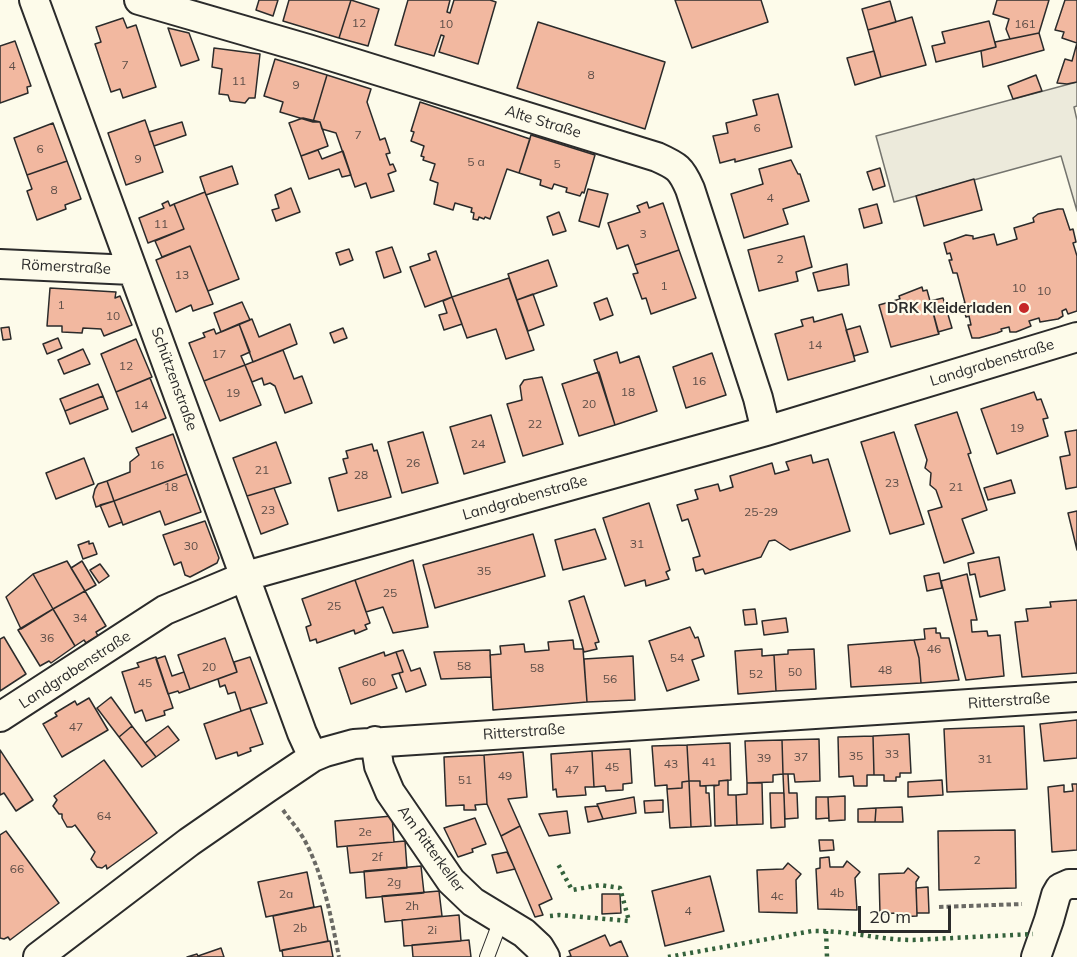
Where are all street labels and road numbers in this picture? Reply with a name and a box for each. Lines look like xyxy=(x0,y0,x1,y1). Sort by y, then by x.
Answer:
street label: Alte Straße xyxy=(503,102,583,142)
street label: Römerstraße xyxy=(21,256,111,278)
street label: Schützenstraße xyxy=(147,325,201,433)
street label: Landgrabenstraße xyxy=(928,336,1056,390)
street label: Landgrabenstraße xyxy=(461,472,589,524)
street label: Landgrabenstraße xyxy=(16,627,134,713)
street label: Ritterstraße xyxy=(967,689,1051,713)
street label: Ritterstraße xyxy=(482,720,566,744)
street label: Am Ritterkeller xyxy=(394,802,468,896)

